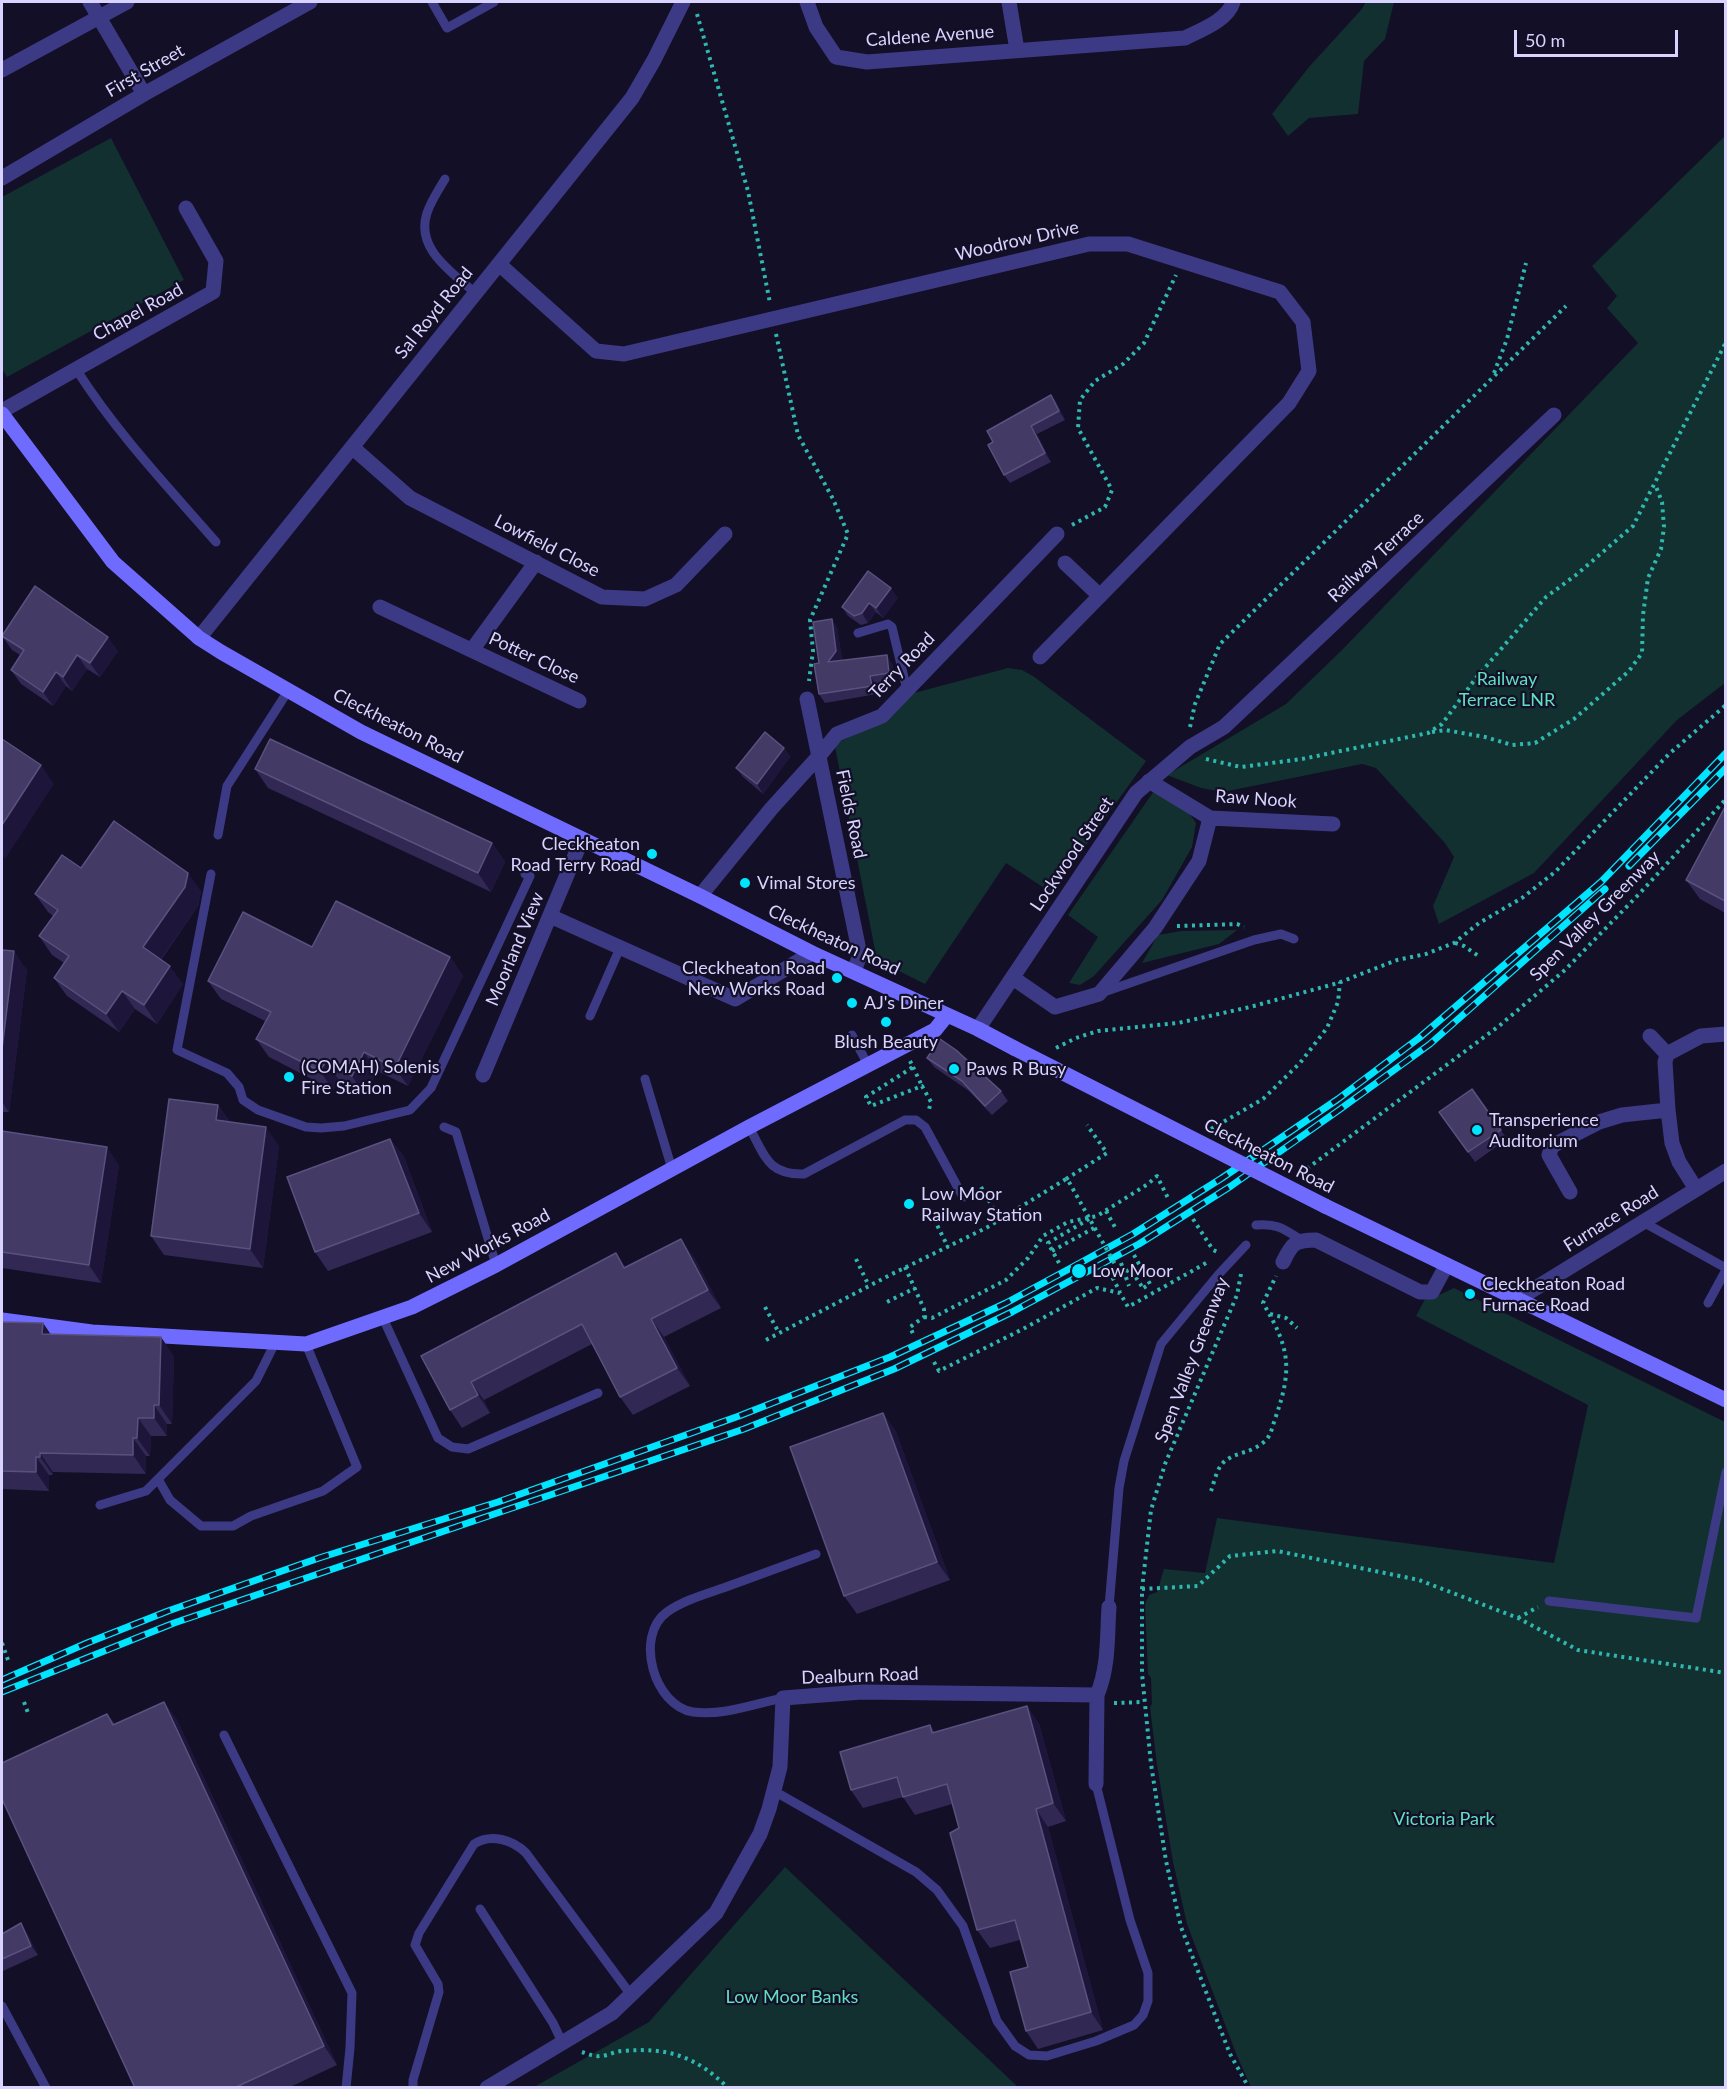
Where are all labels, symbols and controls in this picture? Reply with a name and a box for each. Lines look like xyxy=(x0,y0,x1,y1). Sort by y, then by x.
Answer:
scale bar xyxy=(1517,18,1680,56)
street label: Caldene Avenue xyxy=(865,21,995,51)
text: 50 m xyxy=(1525,29,1565,51)
street label: First Street xyxy=(102,40,188,102)
street label: Woodrow Drive xyxy=(953,216,1081,266)
street label: Sal Royd Road xyxy=(390,263,478,363)
street label: Chapel Road xyxy=(89,278,187,346)
street label: Railway Terrace xyxy=(1324,507,1428,607)
street label: Lowfield Close xyxy=(491,510,603,582)
street label: Potter Close xyxy=(485,628,583,688)
street label: Terry Road xyxy=(865,628,939,704)
park label: Railway Terrace LNR xyxy=(1459,668,1555,710)
street label: Cleckheaton Road xyxy=(329,684,467,768)
street label: Fields Road xyxy=(831,767,871,861)
street label: Raw Nook xyxy=(1214,785,1298,813)
street label: Lockwood Street xyxy=(1026,793,1118,915)
place label: Cleckheaton Road Terry Road xyxy=(511,833,640,876)
street label: Spen Valley Greenway xyxy=(1525,846,1665,986)
marker: Cleckheaton Road Terry Road xyxy=(645,847,659,861)
place label: Vimal Stores xyxy=(757,872,856,894)
marker: Vimal Stores xyxy=(738,876,752,890)
street label: Moorland View xyxy=(481,889,549,1009)
street label: Cleckheaton Road xyxy=(765,900,903,980)
place label: Cleckheaton Road New Works Road xyxy=(682,957,825,1000)
marker: Cleckheaton Road New Works Road xyxy=(830,971,844,985)
place label: AJ's Diner xyxy=(864,992,944,1014)
marker: AJ's Diner xyxy=(845,996,859,1010)
marker: Blush Beauty xyxy=(879,1015,893,1029)
place label: Blush Beauty xyxy=(834,1031,938,1053)
place label: (COMAH) Solenis Fire Station xyxy=(301,1056,439,1098)
place label: Paws R Busy xyxy=(966,1058,1066,1080)
marker: Paws R Busy xyxy=(947,1062,961,1076)
marker: (COMAH) Solenis Fire Station xyxy=(282,1070,296,1084)
place label: Transperience Auditorium xyxy=(1489,1109,1599,1152)
street label: Cleckheaton Road xyxy=(1200,1114,1338,1198)
marker: Transperience Auditorium xyxy=(1470,1123,1484,1137)
street label: Furnace Road xyxy=(1560,1181,1662,1257)
place label: Low Moor Railway Station xyxy=(921,1183,1042,1226)
marker: Low Moor Railway Station xyxy=(902,1197,916,1211)
street label: New Works Road xyxy=(422,1204,554,1288)
place label: Low Moor xyxy=(1092,1260,1173,1282)
marker: Low Moor xyxy=(1070,1262,1088,1280)
place label: Cleckheaton Road Furnace Road xyxy=(1482,1273,1625,1316)
street label: Spen Valley Greenway xyxy=(1150,1274,1234,1446)
marker: Cleckheaton Road Furnace Road xyxy=(1463,1287,1477,1301)
street label: Dealburn Road xyxy=(801,1663,919,1689)
park label: Victoria Park xyxy=(1393,1808,1495,1830)
park label: Low Moor Banks xyxy=(726,1986,858,2008)

